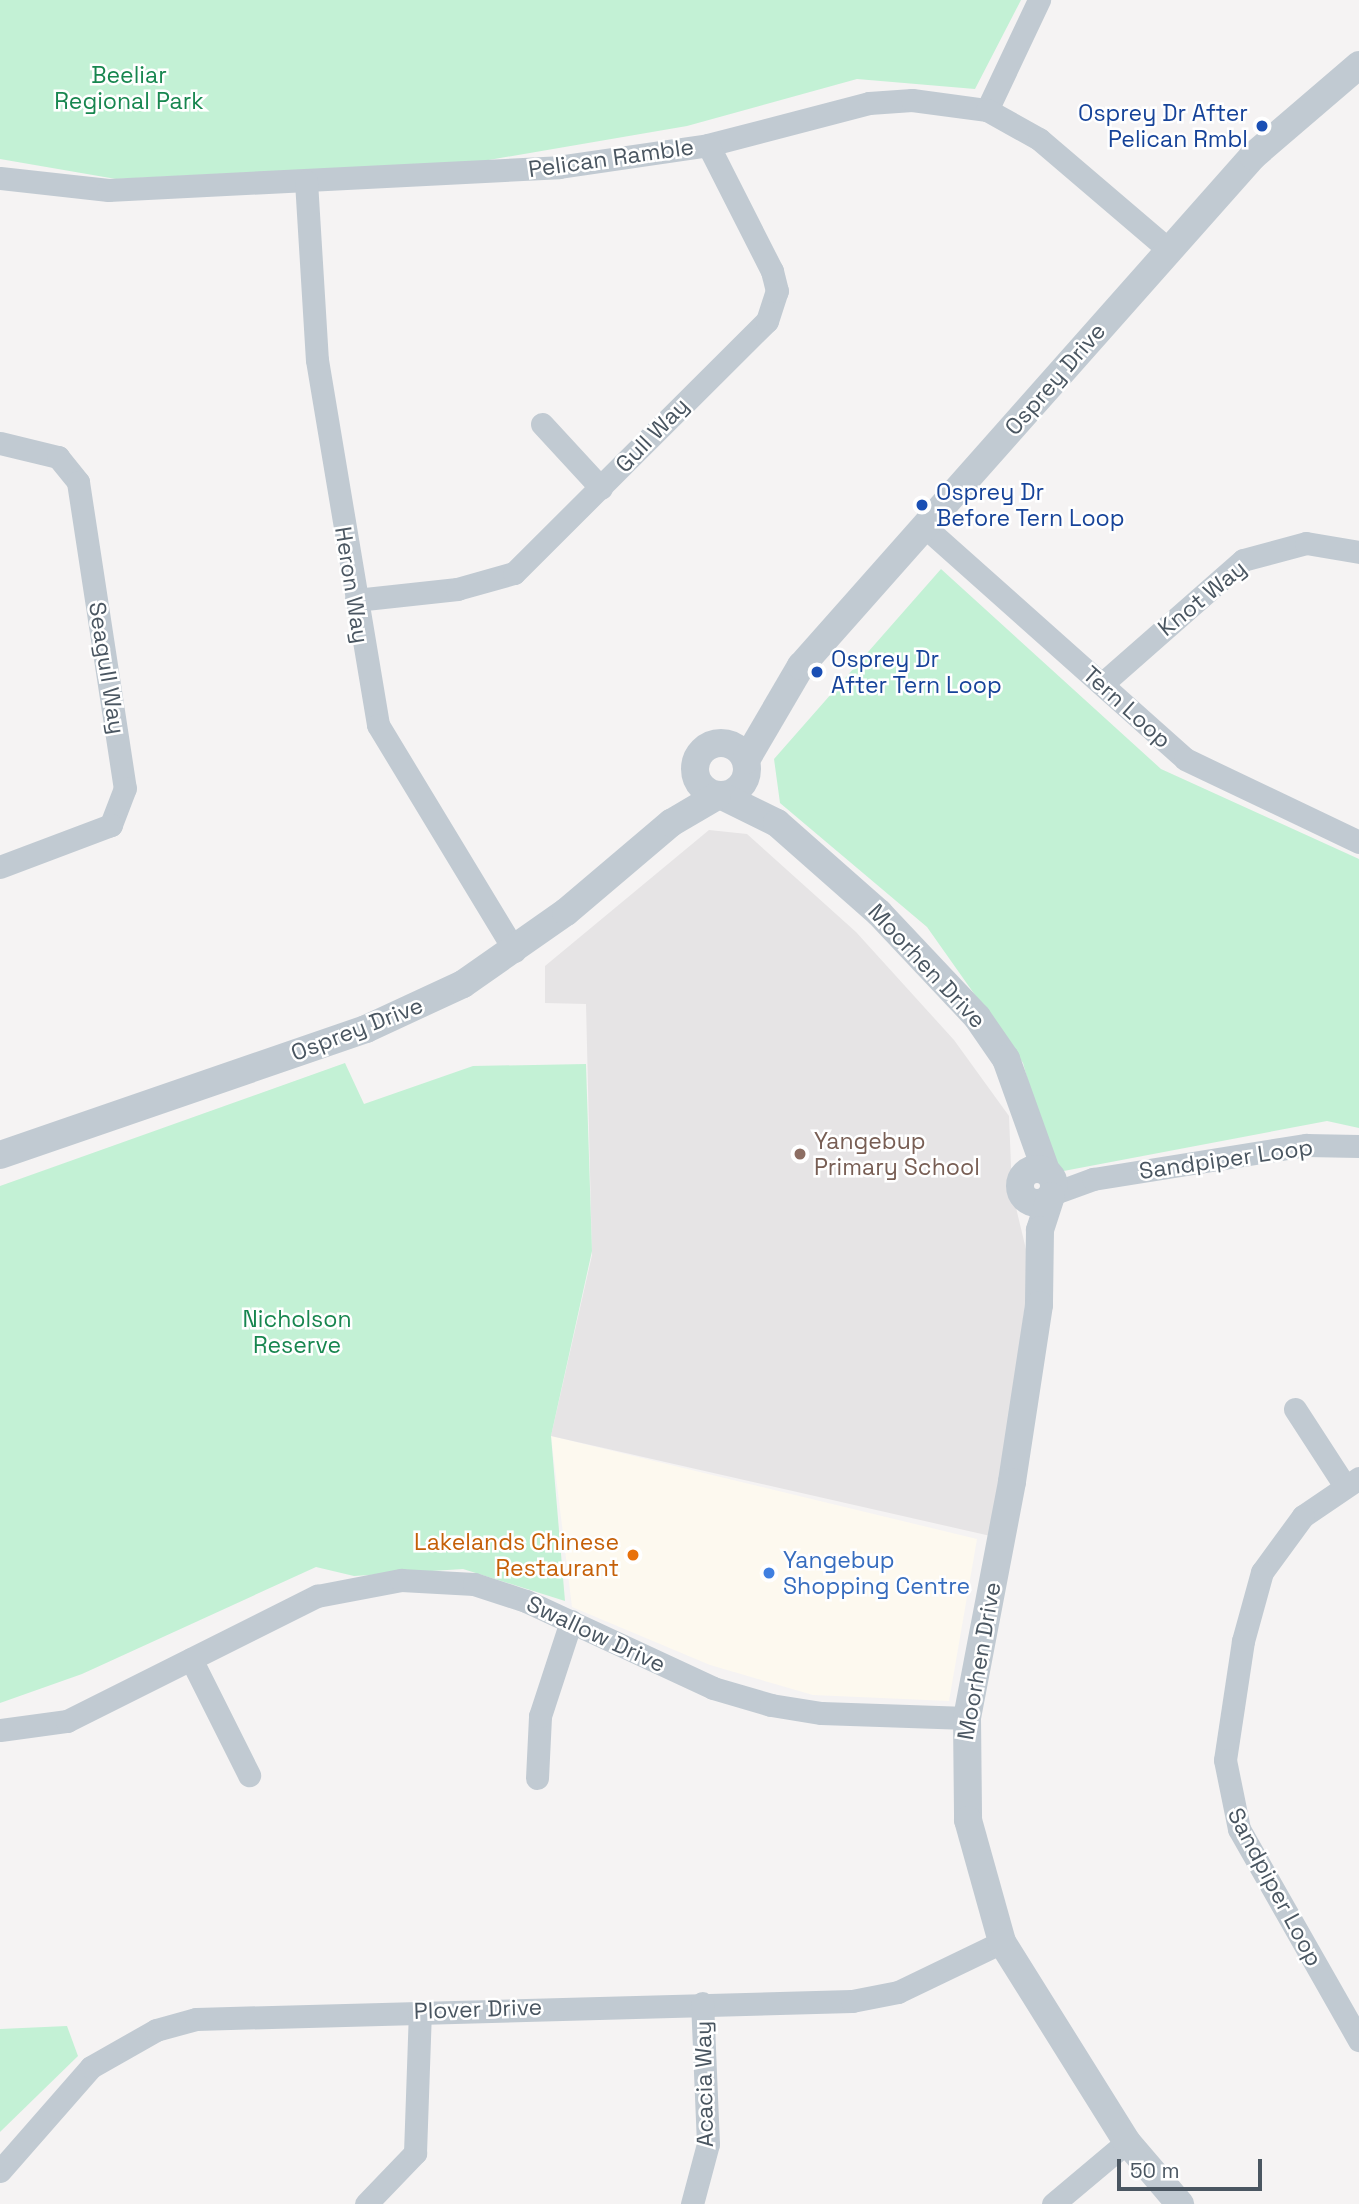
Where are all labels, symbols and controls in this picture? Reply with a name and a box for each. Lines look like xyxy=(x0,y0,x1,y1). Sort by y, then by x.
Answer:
park label: Beeliar Regional Park xyxy=(54,61,204,115)
place label: Osprey Dr After Pelican Rmbl xyxy=(1078,99,1248,153)
marker: Osprey Dr After Pelican Rmbl xyxy=(1254,118,1270,134)
street label: Pelican Ramble xyxy=(526,133,696,183)
street label: Osprey Drive xyxy=(999,317,1111,441)
street label: Gull Way xyxy=(610,392,694,478)
place label: Osprey Dr Before Tern Loop xyxy=(936,478,1125,532)
marker: Osprey Dr Before Tern Loop xyxy=(914,497,930,513)
street label: Heron Way xyxy=(329,525,375,645)
street label: Knot Way xyxy=(1152,554,1252,642)
street label: Seagull Way xyxy=(83,600,131,736)
place label: Osprey Dr After Tern Loop xyxy=(831,645,1002,699)
street label: Tern Loop xyxy=(1077,660,1177,754)
marker: Osprey Dr After Tern Loop xyxy=(809,664,825,680)
street label: Moorhen Drive xyxy=(862,898,992,1034)
street label: Osprey Drive xyxy=(287,991,427,1067)
place label: Yangebup Primary School xyxy=(814,1127,980,1181)
street label: Sandpiper Loop xyxy=(1137,1133,1315,1185)
marker: Yangebup Primary School xyxy=(792,1146,808,1162)
park label: Nicholson Reserve xyxy=(242,1305,352,1359)
place label: Lakelands Chinese Restaurant xyxy=(414,1528,619,1582)
place label: Yangebup Shopping Centre xyxy=(783,1546,970,1600)
marker: Lakelands Chinese Restaurant xyxy=(625,1547,641,1563)
marker: Yangebup Shopping Centre xyxy=(761,1565,777,1581)
street label: Moorhen Drive xyxy=(952,1580,1006,1742)
street label: Swallow Drive xyxy=(522,1590,670,1678)
street label: Sandpiper Loop xyxy=(1222,1803,1328,1971)
street label: Plover Drive xyxy=(413,1993,543,2025)
street label: Acacia Way xyxy=(689,2020,719,2148)
scale bar xyxy=(1121,2144,1266,2188)
text: 50 m xyxy=(1130,2157,1180,2184)

